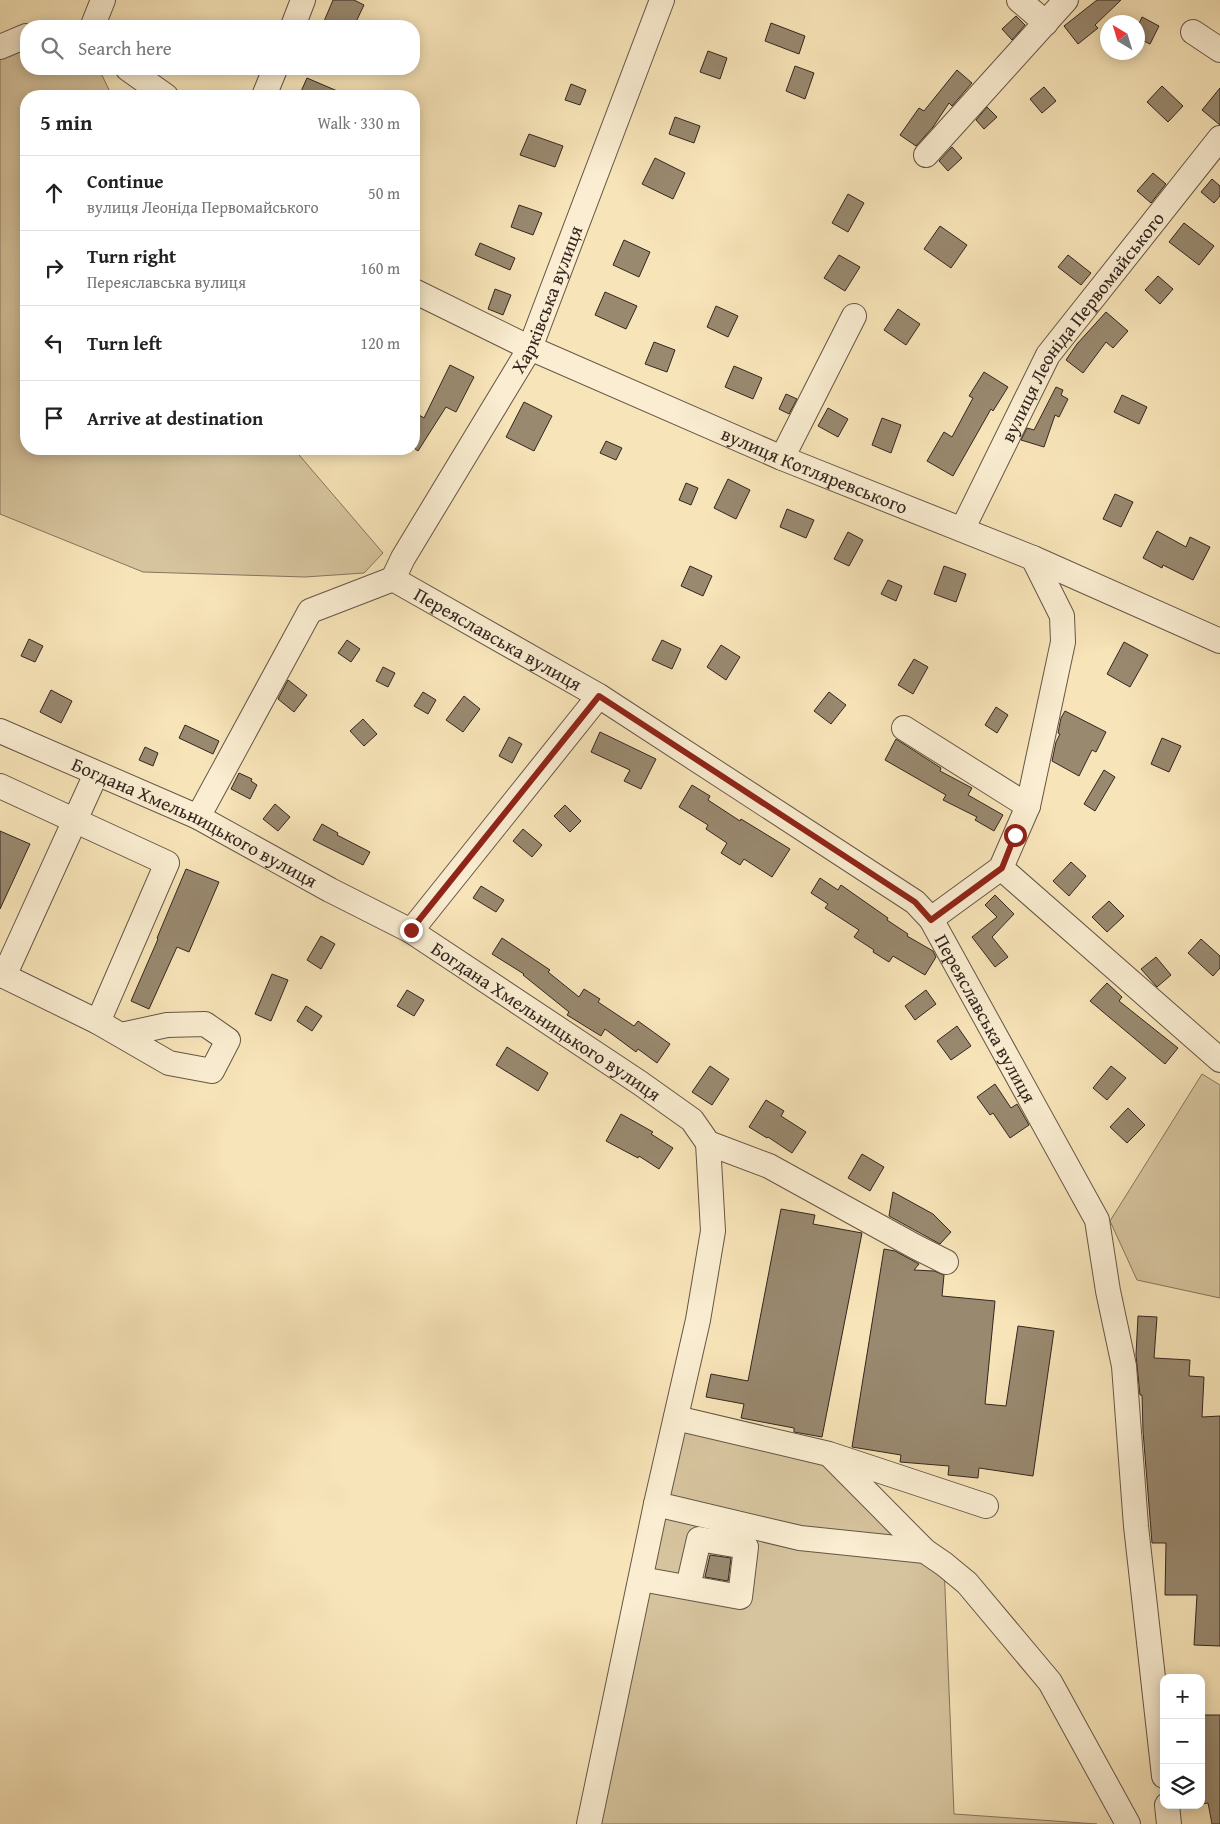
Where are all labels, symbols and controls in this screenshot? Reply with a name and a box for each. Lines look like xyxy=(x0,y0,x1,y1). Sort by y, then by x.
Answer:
north arrow xyxy=(1100,15,1145,60)
search box xyxy=(20,20,420,75)
icon: search xyxy=(38,34,66,62)
text: Search here xyxy=(78,34,172,62)
text: 5 min xyxy=(40,107,92,138)
text: Walk · 330 m xyxy=(317,111,400,135)
text: Continue xyxy=(87,167,164,195)
icon: ahead xyxy=(40,179,68,207)
text: 50 m xyxy=(368,181,400,205)
text: вулиця Леоніда Первомайського xyxy=(87,195,319,219)
street label: вулиця Леоніда Первомайського xyxy=(993,205,1171,447)
street label: Харківська вулиця xyxy=(504,221,589,379)
text: Turn right xyxy=(87,242,176,270)
icon: right xyxy=(40,254,68,282)
text: 160 m xyxy=(360,256,400,280)
text: Переяславська вулиця xyxy=(87,270,246,294)
icon: left xyxy=(40,329,68,357)
text: Turn left xyxy=(87,329,162,357)
text: 120 m xyxy=(360,331,400,355)
icon: arrive xyxy=(40,404,68,432)
text: Arrive at destination xyxy=(87,404,263,432)
street label: вулиця Котляревського xyxy=(717,419,912,521)
street label: Переяславська вулиця xyxy=(409,580,588,698)
street label: Богдана Хмельницького вулиця xyxy=(67,750,323,895)
route start xyxy=(1004,824,1027,847)
route end xyxy=(400,919,423,942)
street label: Переяславська вулиця xyxy=(928,929,1044,1108)
street label: Богдана Хмельницького вулиця xyxy=(426,934,667,1108)
map controls xyxy=(1160,1674,1205,1809)
button: + xyxy=(1160,1674,1205,1719)
button: − xyxy=(1160,1719,1205,1764)
button: layers xyxy=(1160,1764,1205,1809)

